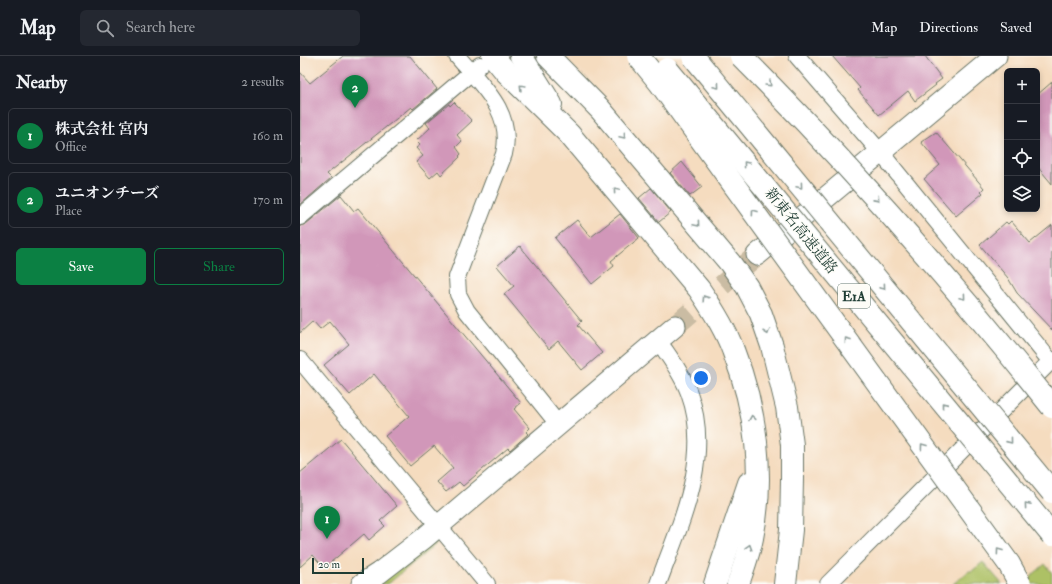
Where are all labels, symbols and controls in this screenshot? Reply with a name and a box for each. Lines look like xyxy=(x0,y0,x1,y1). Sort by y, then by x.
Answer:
search box xyxy=(80,10,360,46)
text: Map xyxy=(20,16,56,40)
icon: search xyxy=(94,17,116,39)
text: Search here xyxy=(126,18,195,37)
text: Map xyxy=(871,19,897,36)
text: Directions xyxy=(919,19,978,36)
text: Saved xyxy=(1000,19,1032,36)
map controls xyxy=(1004,68,1040,212)
button: + xyxy=(1004,68,1040,104)
text: Nearby xyxy=(16,72,67,93)
text: 2 results xyxy=(241,74,284,90)
pin: 2 xyxy=(342,75,368,108)
one-way arrow xyxy=(764,79,772,87)
one-way arrow xyxy=(713,81,720,89)
one-way arrow xyxy=(519,84,527,92)
button: − xyxy=(1004,104,1040,140)
text: 株式会社 宮内 xyxy=(55,120,148,139)
text: 1 xyxy=(28,128,32,144)
text: 160 m xyxy=(252,128,283,144)
one-way arrow xyxy=(618,131,625,138)
text: Office xyxy=(55,139,87,155)
button: locate xyxy=(1004,140,1040,176)
one-way arrow xyxy=(743,162,750,169)
button: layers xyxy=(1004,176,1040,212)
one-way arrow xyxy=(796,182,803,189)
text: ユニオンチーズ xyxy=(55,184,159,203)
street label: 新東名高速道路 xyxy=(761,184,841,278)
one-way arrow xyxy=(613,187,620,194)
text: 2 xyxy=(27,192,33,208)
text: 170 m xyxy=(253,192,283,208)
one-way arrow xyxy=(873,194,880,201)
text: Place xyxy=(55,203,82,219)
one-way arrow xyxy=(752,210,759,217)
one-way arrow xyxy=(692,219,699,227)
button: Save xyxy=(16,248,146,285)
button: Share xyxy=(154,248,284,285)
one-way arrow xyxy=(878,282,885,289)
road number: E1A xyxy=(838,284,870,308)
one-way arrow xyxy=(958,292,965,299)
one-way arrow xyxy=(702,295,710,302)
one-way arrow xyxy=(763,328,771,335)
one-way arrow xyxy=(845,338,852,345)
your location xyxy=(691,368,711,388)
one-way arrow xyxy=(942,402,949,410)
one-way arrow xyxy=(748,415,757,421)
one-way arrow xyxy=(1006,436,1013,444)
one-way arrow xyxy=(921,443,928,450)
one-way arrow xyxy=(1025,502,1032,510)
pin: 1 xyxy=(314,506,340,539)
one-way arrow xyxy=(745,543,753,550)
one-way arrow xyxy=(997,548,1004,555)
scale bar xyxy=(312,556,364,575)
text: 20 m xyxy=(318,558,340,571)

